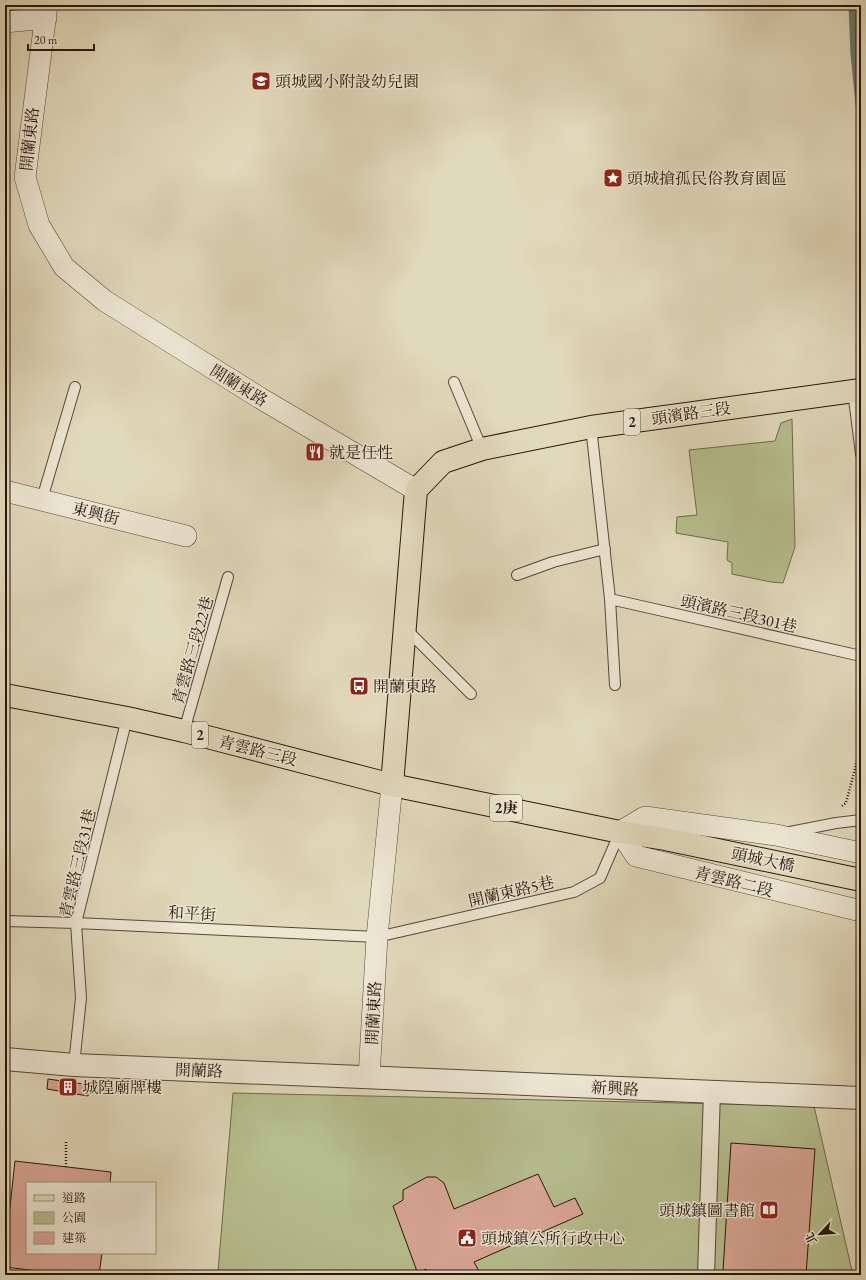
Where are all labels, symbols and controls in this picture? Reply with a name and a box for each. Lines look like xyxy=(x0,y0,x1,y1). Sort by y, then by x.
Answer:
scale bar xyxy=(28,26,94,52)
text: 20 m xyxy=(34,32,58,48)
school or university icon: 頭城國小附設幼兒園 xyxy=(250,70,272,92)
place label: 頭城國小附設幼兒園 xyxy=(275,71,419,92)
street label: 開蘭東路 xyxy=(16,106,43,172)
place icon: 頭城搶孤民俗教育園區 xyxy=(602,167,624,189)
place label: 頭城搶孤民俗教育園區 xyxy=(627,168,787,189)
street label: 開蘭東路 xyxy=(206,360,271,411)
street label: 頭濱路三段 xyxy=(650,398,732,429)
road number: 2 xyxy=(624,409,640,435)
restaurant icon: 就是任性 xyxy=(304,441,326,463)
place label: 就是任性 xyxy=(329,442,393,463)
street label: 東興街 xyxy=(70,497,122,529)
street label: 頭濱路三段301巷 xyxy=(679,590,799,637)
street label: 青雲路三段22巷 xyxy=(167,594,218,707)
bus stop icon: 開蘭東路 xyxy=(348,675,370,697)
place label: 開蘭東路 xyxy=(373,676,437,697)
road number: 2 xyxy=(192,722,208,748)
street label: 青雲路三段 xyxy=(217,731,299,770)
road number: 2庚 xyxy=(490,795,522,821)
street label: 青雲路三段31巷 xyxy=(55,806,100,920)
street label: 頭城大橋 xyxy=(729,843,796,876)
street label: 青雲路二段 xyxy=(693,862,775,901)
street label: 開蘭東路5巷 xyxy=(466,871,556,912)
street label: 和平街 xyxy=(167,902,216,925)
street label: 開蘭東路 xyxy=(361,981,386,1046)
street label: 開蘭路 xyxy=(175,1059,223,1082)
building icon: 城隍廟牌樓 xyxy=(57,1076,79,1098)
place label: 城隍廟牌樓 xyxy=(82,1077,162,1098)
street label: 新興路 xyxy=(590,1077,639,1100)
legend xyxy=(26,1182,156,1254)
text: 道路 xyxy=(62,1190,86,1206)
library icon: 頭城鎮圖書館 xyxy=(758,1199,780,1221)
place label: 頭城鎮圖書館 xyxy=(659,1200,755,1221)
text: 公園 xyxy=(62,1210,86,1226)
north arrow xyxy=(800,1214,840,1254)
public building icon: 頭城鎮公所行政中心 xyxy=(456,1227,478,1249)
place label: 頭城鎮公所行政中心 xyxy=(481,1228,625,1249)
text: 建築 xyxy=(62,1230,86,1246)
text: 北 xyxy=(802,1230,820,1246)

